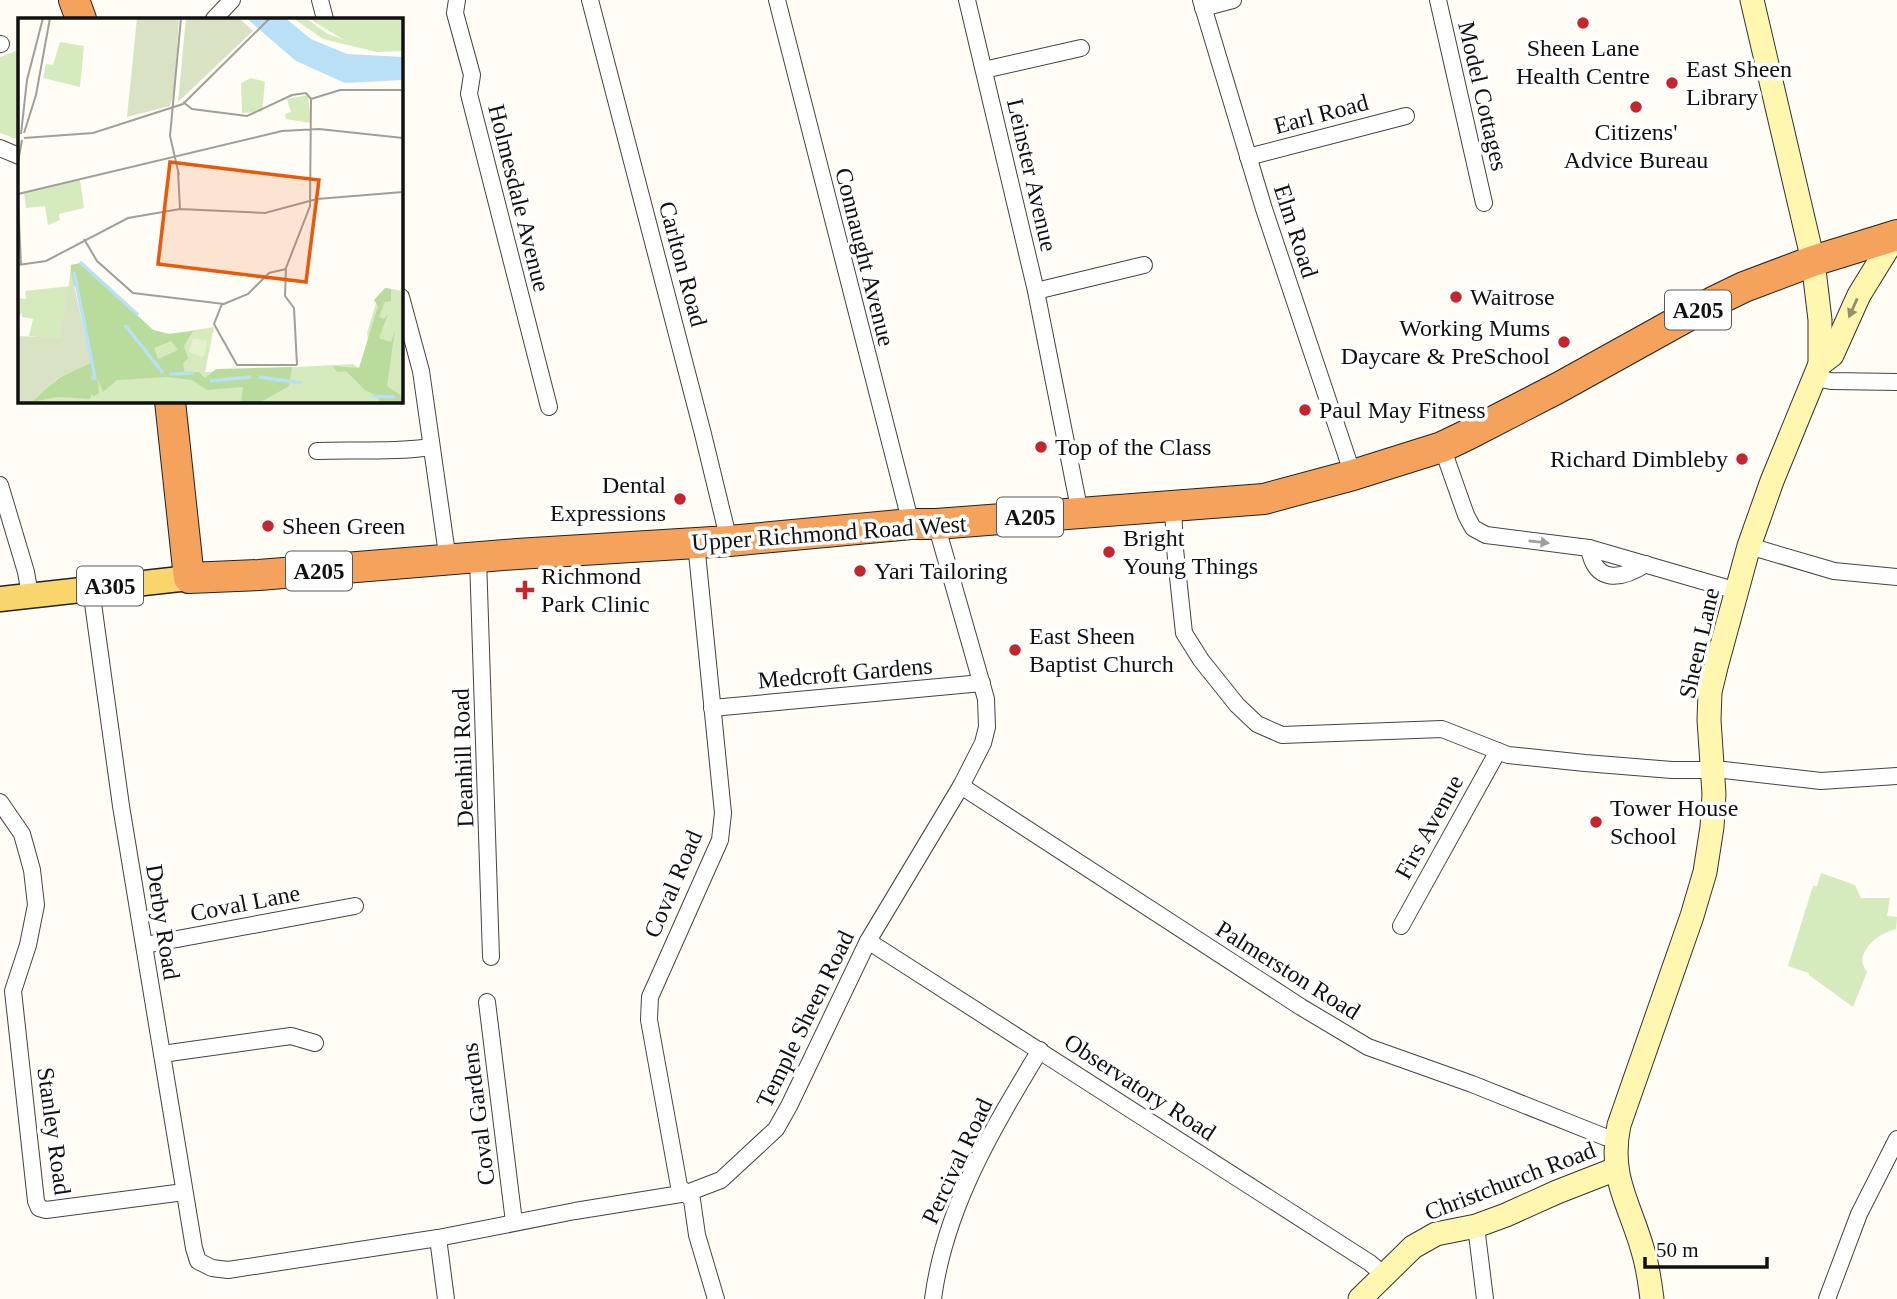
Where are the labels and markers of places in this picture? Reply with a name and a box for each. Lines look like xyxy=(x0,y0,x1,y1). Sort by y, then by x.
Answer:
marker: Sheen Lane Health Centre xyxy=(1575,15,1591,31)
place label: Sheen Lane Health Centre xyxy=(1516,35,1650,89)
place label: East Sheen Library xyxy=(1686,56,1792,110)
marker: East Sheen Library xyxy=(1664,75,1680,91)
marker: Citizens' Advice Bureau xyxy=(1628,99,1644,115)
place label: Citizens' Advice Bureau xyxy=(1564,119,1708,173)
place label: Waitrose xyxy=(1470,284,1555,310)
marker: Waitrose xyxy=(1448,289,1464,305)
place label: Working Mums Daycare & PreSchool xyxy=(1341,315,1550,369)
marker: Working Mums Daycare & PreSchool xyxy=(1556,334,1572,350)
place label: Paul May Fitness xyxy=(1319,397,1486,423)
marker: Paul May Fitness xyxy=(1297,402,1313,418)
place label: Top of the Class xyxy=(1055,434,1211,460)
marker: Top of the Class xyxy=(1033,439,1049,455)
place label: Richard Dimbleby xyxy=(1550,446,1728,472)
marker: Richard Dimbleby xyxy=(1734,451,1750,467)
place label: Dental Expressions xyxy=(550,472,666,526)
marker: Dental Expressions xyxy=(672,491,688,507)
place label: Sheen Green xyxy=(282,513,405,539)
marker: Sheen Green xyxy=(260,518,276,534)
place label: Bright Young Things xyxy=(1123,525,1258,579)
marker: Bright Young Things xyxy=(1101,544,1117,560)
place label: Yari Tailoring xyxy=(874,558,1007,584)
place label: Richmond Park Clinic xyxy=(541,563,650,617)
marker: Yari Tailoring xyxy=(852,563,868,579)
marker: Richmond Park Clinic xyxy=(515,580,535,600)
place label: East Sheen Baptist Church xyxy=(1029,623,1174,677)
marker: East Sheen Baptist Church xyxy=(1007,642,1023,658)
place label: Tower House School xyxy=(1610,795,1738,849)
marker: Tower House School xyxy=(1588,814,1604,830)

